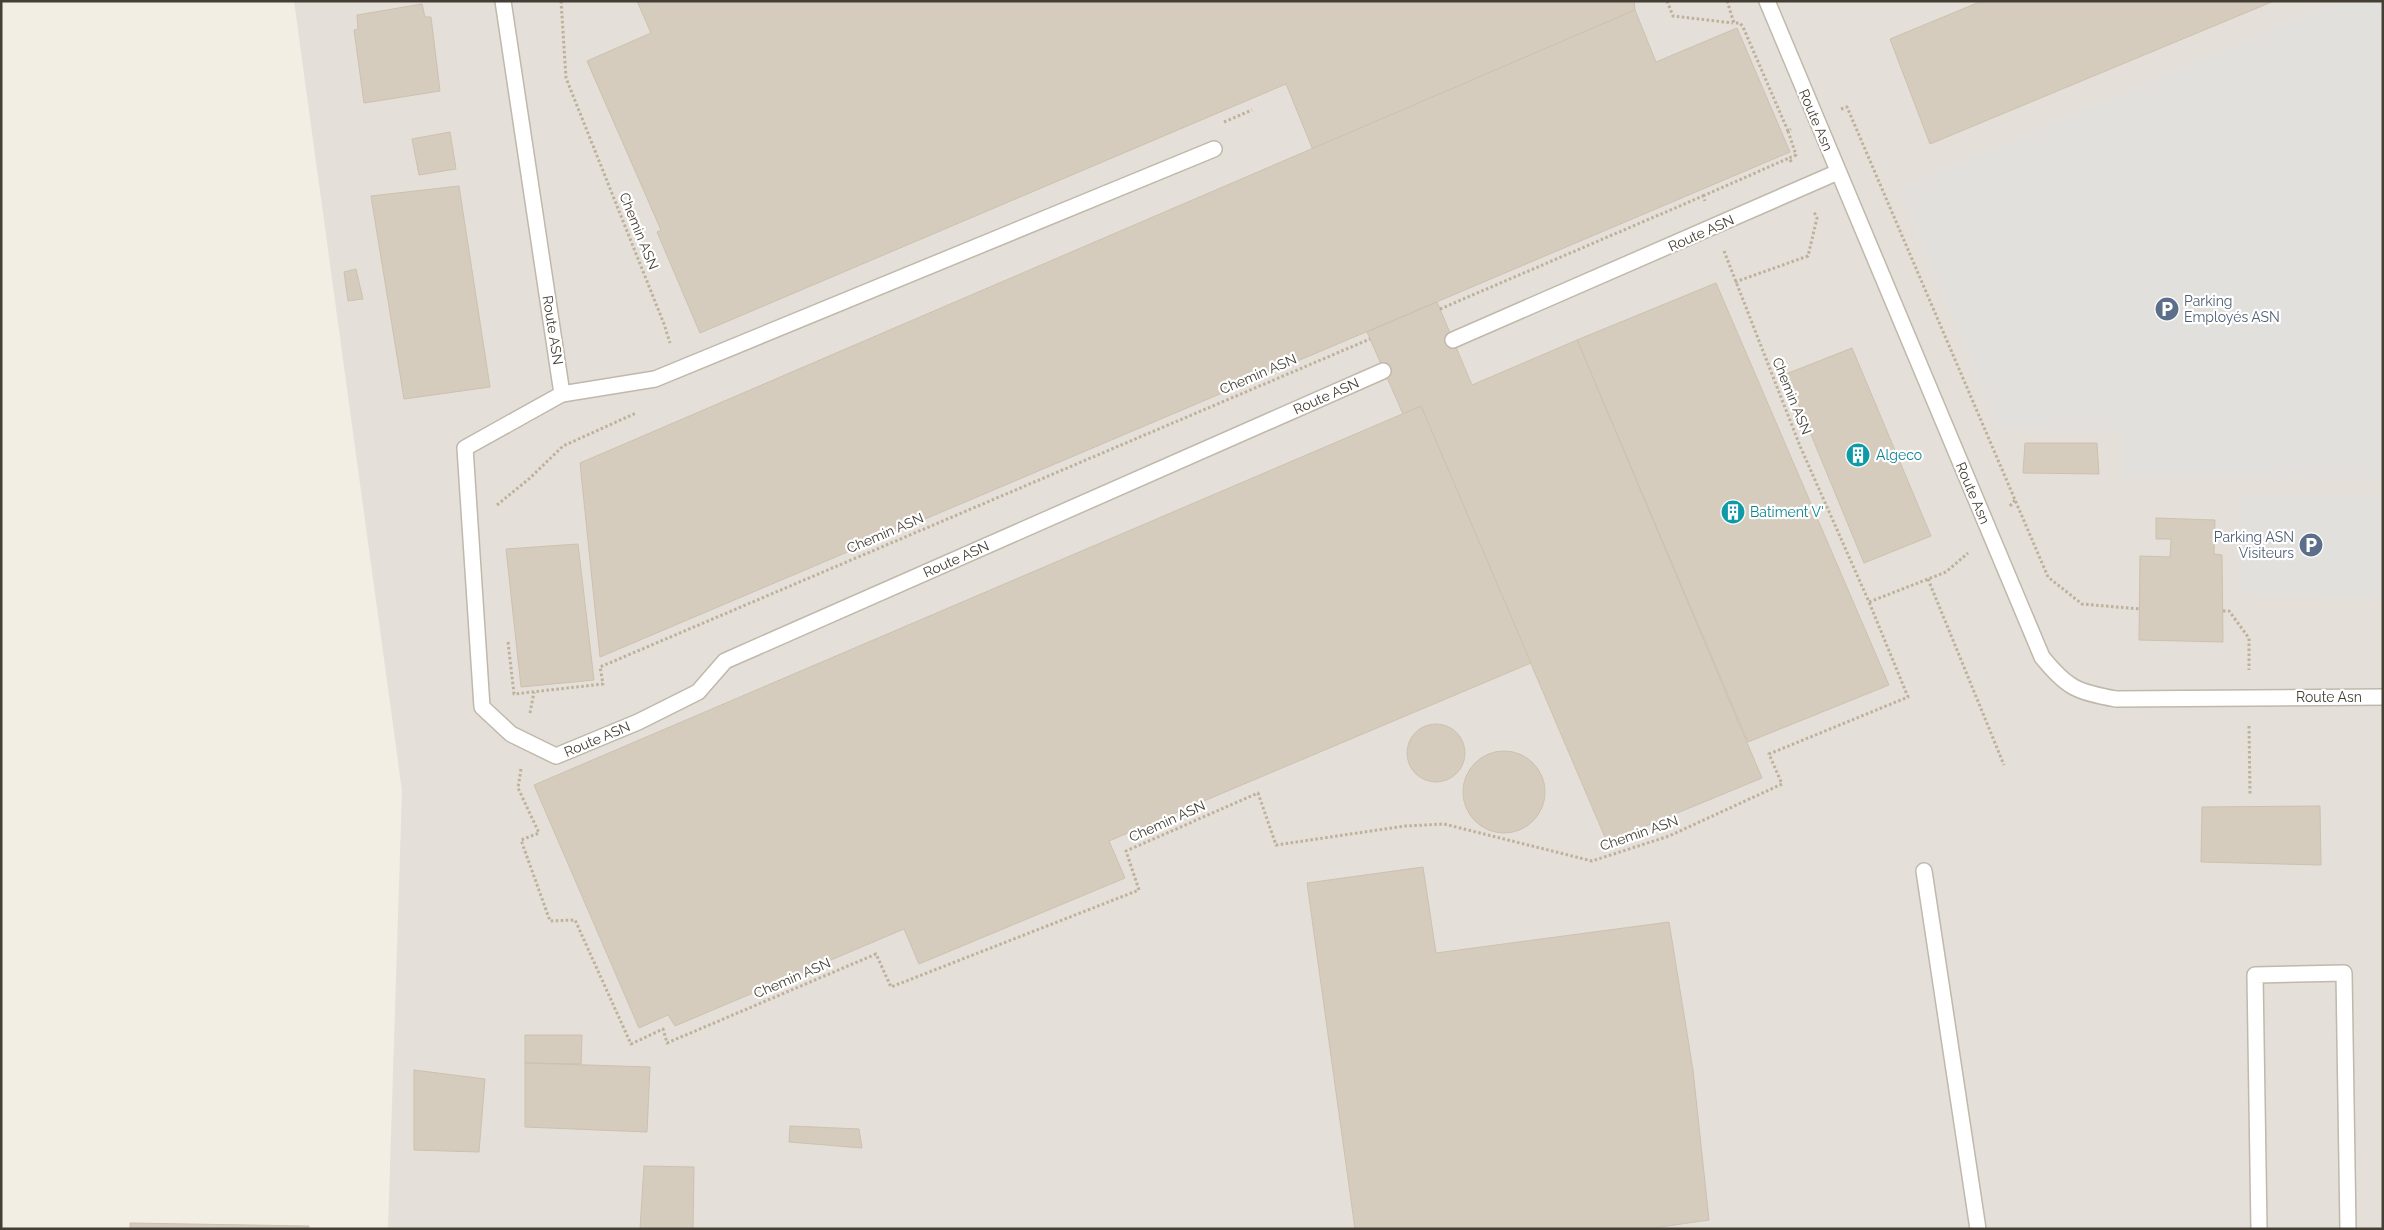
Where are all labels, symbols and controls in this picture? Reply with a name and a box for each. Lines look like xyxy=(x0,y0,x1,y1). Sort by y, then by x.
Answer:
street label: Route Asn xyxy=(1796,87,1836,153)
street label: Chemin ASN xyxy=(616,190,662,272)
street label: Route ASN xyxy=(1666,211,1736,255)
place label: Parking Employés ASN xyxy=(2184,293,2280,325)
street label: Route ASN xyxy=(540,294,566,366)
parking icon: Parking Employés ASN xyxy=(2154,296,2180,322)
street label: Chemin ASN xyxy=(1217,351,1299,397)
street label: Chemin ASN xyxy=(1769,355,1815,437)
street label: Route ASN xyxy=(1291,374,1361,418)
building icon: Algeco xyxy=(1845,442,1871,468)
place label: Algeco xyxy=(1876,447,1922,463)
street label: Route Asn xyxy=(1953,460,1993,526)
building icon: Batiment V' xyxy=(1720,499,1746,525)
place label: Batiment V' xyxy=(1750,504,1824,520)
street label: Chemin ASN xyxy=(844,510,926,556)
place label: Parking ASN Visiteurs xyxy=(2214,529,2294,561)
parking icon: Parking ASN Visiteurs xyxy=(2298,532,2324,558)
street label: Route ASN xyxy=(921,537,991,581)
street label: Route Asn xyxy=(2296,689,2362,705)
street label: Route ASN xyxy=(562,718,632,760)
street label: Chemin ASN xyxy=(1126,797,1208,845)
street label: Chemin ASN xyxy=(1598,812,1680,854)
street label: Chemin ASN xyxy=(751,955,833,1001)

